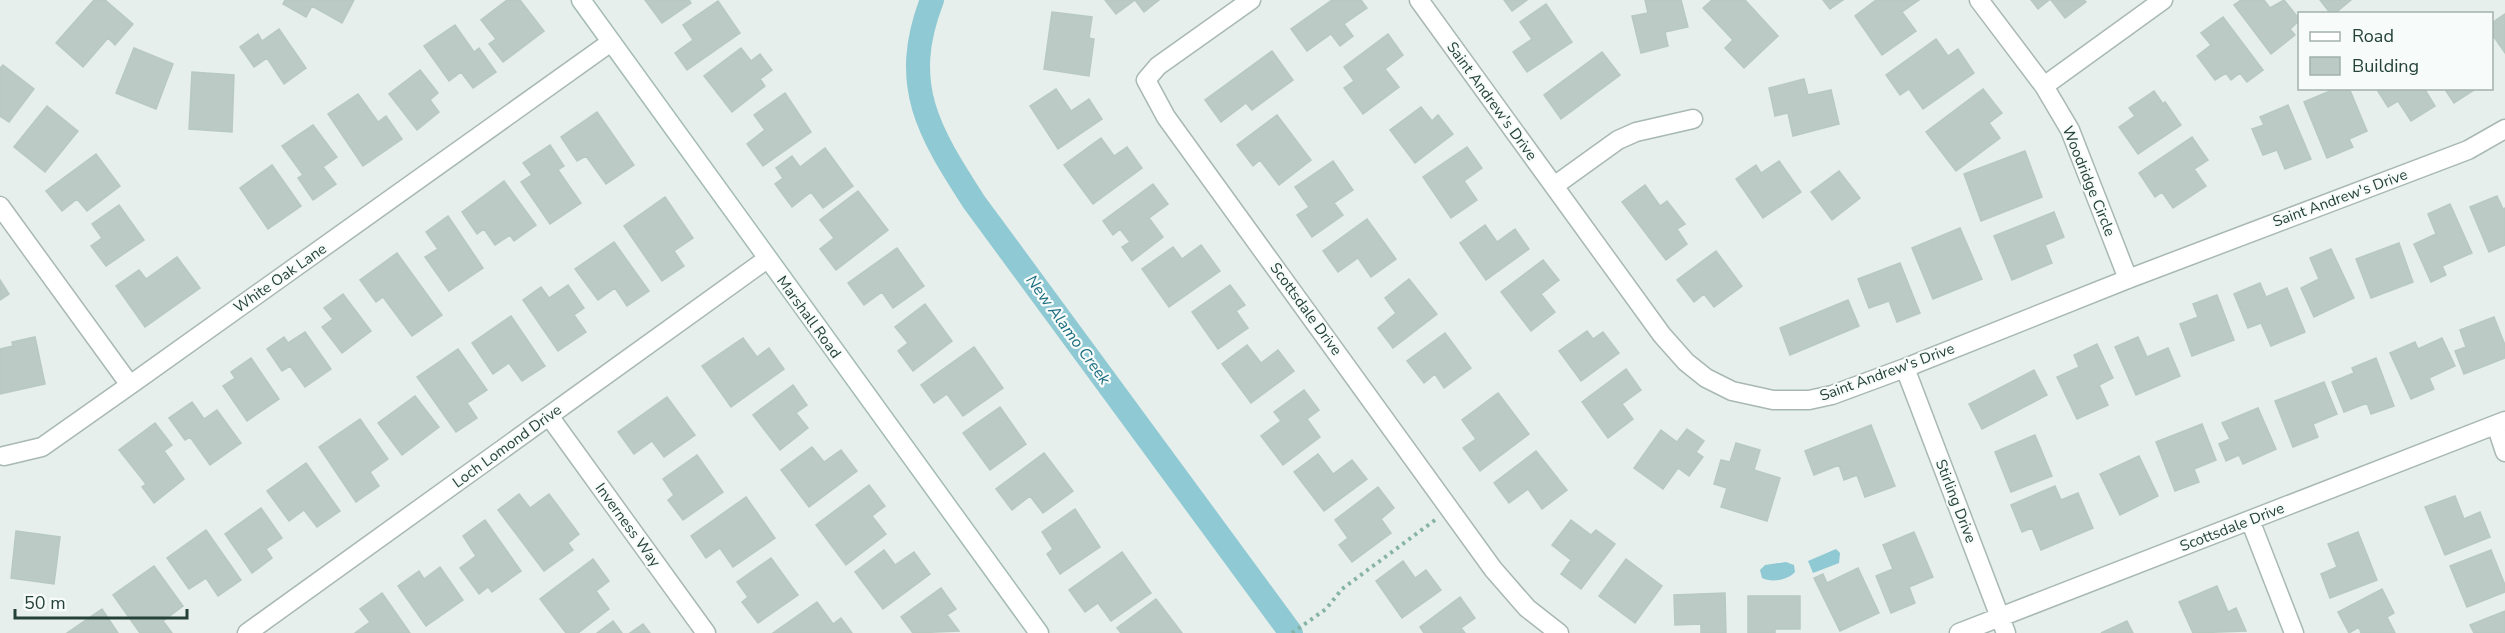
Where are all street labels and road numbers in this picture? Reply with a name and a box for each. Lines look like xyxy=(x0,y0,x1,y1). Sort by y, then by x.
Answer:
street label: Saint Andrew's Drive xyxy=(1442,38,1542,164)
street label: Woodridge Circle xyxy=(2058,123,2120,239)
street label: Saint Andrew's Drive xyxy=(2270,164,2410,232)
street label: White Oak Lane xyxy=(230,239,330,317)
street label: Scottsdale Drive xyxy=(1265,259,1347,359)
street label: Marshall Road xyxy=(772,272,846,362)
street label: Saint Andrew's Drive xyxy=(1817,338,1957,406)
street label: Loch Lomond Drive xyxy=(449,400,565,492)
street label: Stirling Drive xyxy=(1931,456,1981,546)
street label: Inverness Way xyxy=(591,479,665,571)
street label: Scottsdale Drive xyxy=(2177,498,2287,556)

